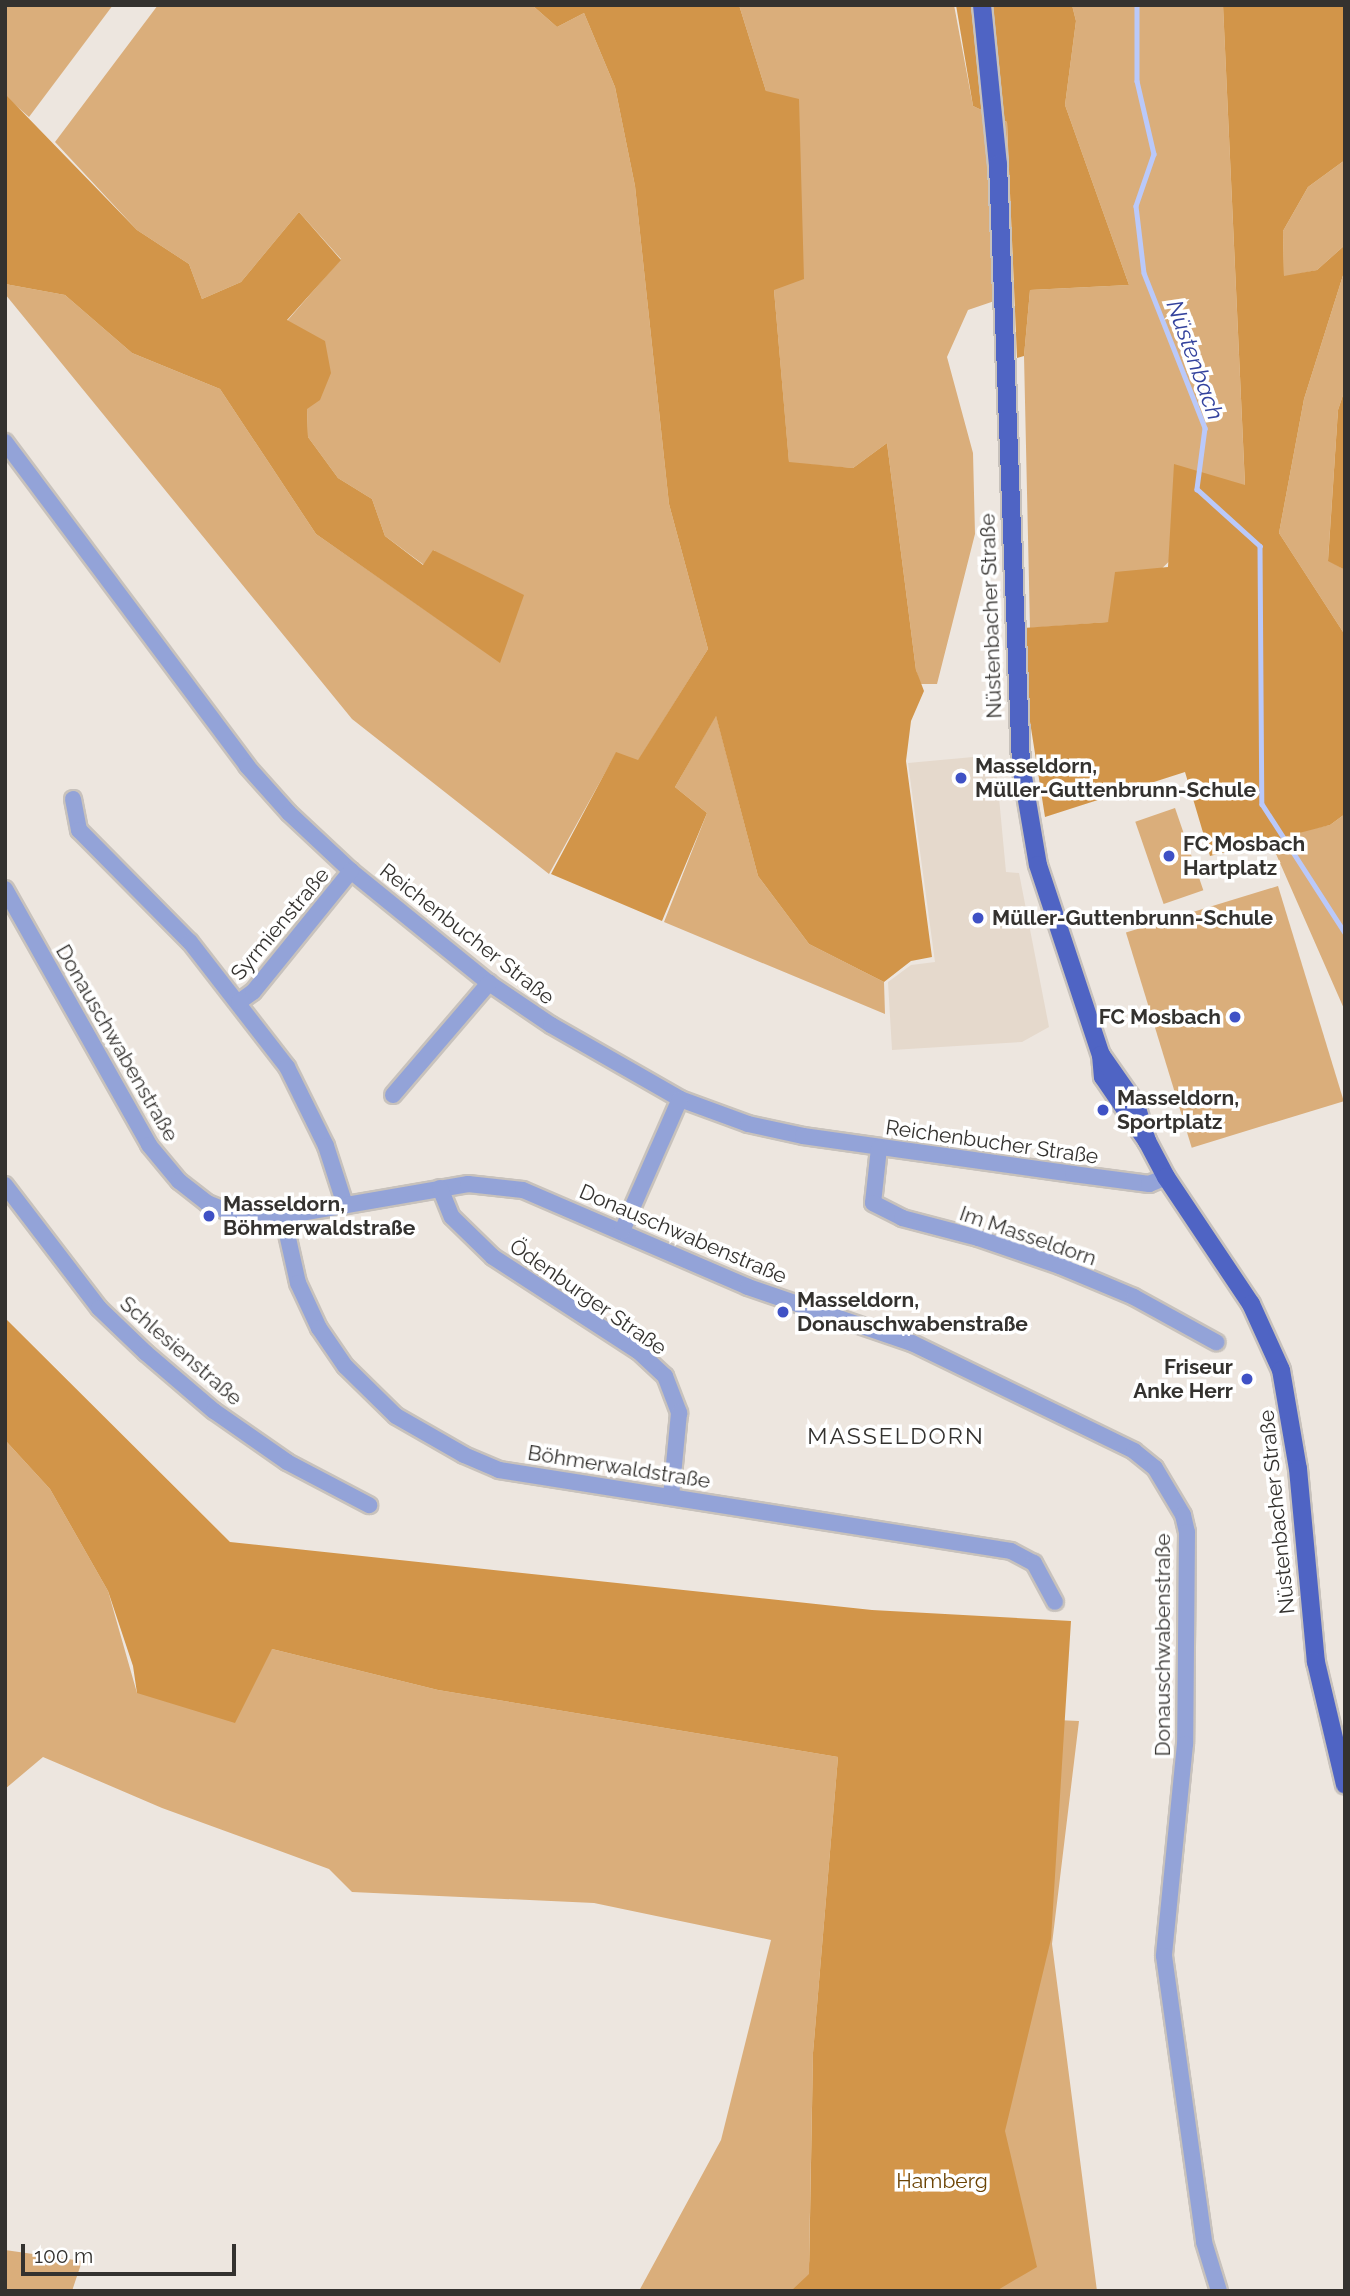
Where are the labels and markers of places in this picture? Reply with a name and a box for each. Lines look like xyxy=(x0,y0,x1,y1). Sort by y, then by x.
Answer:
place label: Masseldorn, Müller-Guttenbrunn-Schule xyxy=(975,753,1256,803)
marker: Masseldorn, Müller-Guttenbrunn-Schule xyxy=(953,770,969,786)
place label: FC Mosbach Hartplatz xyxy=(1183,831,1305,881)
marker: FC Mosbach Hartplatz xyxy=(1161,848,1177,864)
place label: Müller-Guttenbrunn-Schule xyxy=(992,905,1273,931)
marker: Müller-Guttenbrunn-Schule xyxy=(970,910,986,926)
place label: FC Mosbach xyxy=(1099,1004,1221,1030)
marker: FC Mosbach xyxy=(1227,1009,1243,1025)
place label: Masseldorn, Sportplatz xyxy=(1117,1085,1239,1135)
marker: Masseldorn, Sportplatz xyxy=(1095,1102,1111,1118)
place label: Masseldorn, Böhmerwaldstraße xyxy=(223,1191,415,1241)
marker: Masseldorn, Böhmerwaldstraße xyxy=(201,1208,217,1224)
place label: Masseldorn, Donauschwabenstraße xyxy=(797,1287,1028,1337)
marker: Masseldorn, Donauschwabenstraße xyxy=(775,1304,791,1320)
place label: Friseur Anke Herr xyxy=(1133,1354,1233,1404)
marker: Friseur Anke Herr xyxy=(1239,1371,1255,1387)

